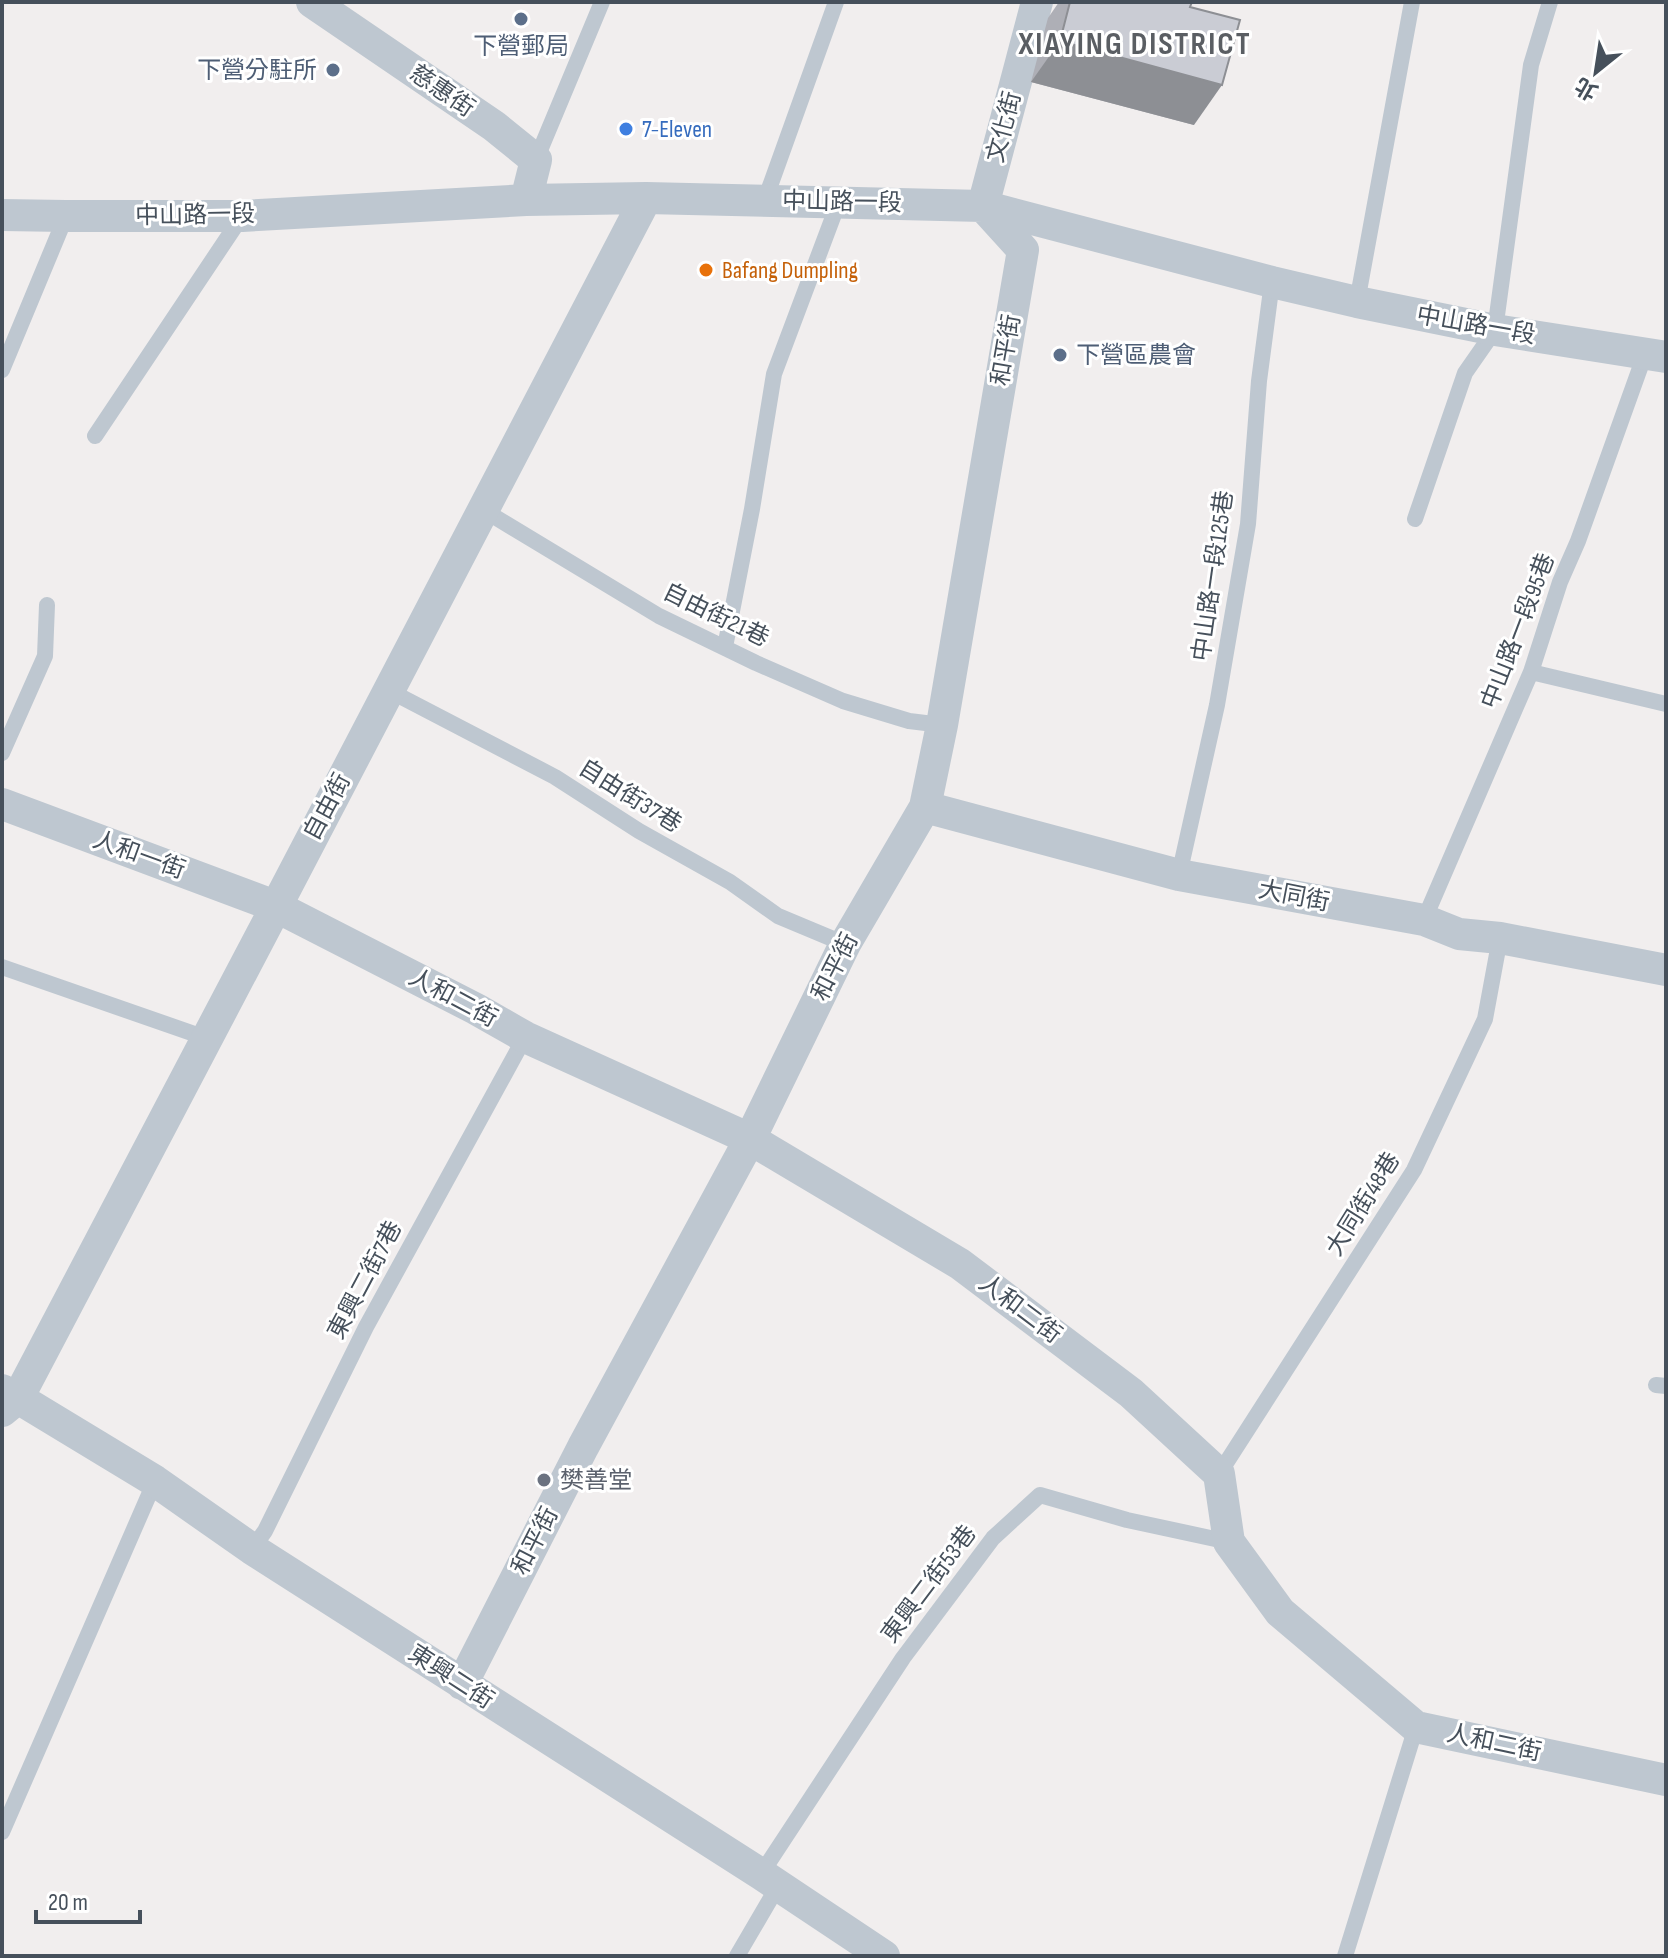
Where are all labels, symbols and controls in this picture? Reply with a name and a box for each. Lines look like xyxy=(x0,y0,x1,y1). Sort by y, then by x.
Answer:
marker: 下營郵局 xyxy=(512,10,530,28)
district label: XIAYING DISTRICT xyxy=(1017,25,1252,64)
place label: 下營郵局 xyxy=(473,32,569,61)
north arrow xyxy=(1556,32,1636,112)
place label: 下營分駐所 xyxy=(197,56,317,85)
street label: 慈惠街 xyxy=(404,59,480,123)
marker: 下營分駐所 xyxy=(324,61,342,79)
text: 北 xyxy=(1570,71,1603,105)
street label: 文化街 xyxy=(981,88,1027,166)
place label: 7-Eleven xyxy=(642,115,712,144)
marker: 7-Eleven xyxy=(617,120,635,138)
street label: 中山路一段 xyxy=(782,186,902,218)
street label: 中山路一段 xyxy=(135,199,255,231)
place label: Bafang Dumpling xyxy=(722,256,858,285)
marker: Bafang Dumpling xyxy=(697,261,715,279)
street label: 中山路一段 xyxy=(1414,300,1538,350)
street label: 和平街 xyxy=(985,312,1027,388)
place label: 下營區農會 xyxy=(1076,341,1196,370)
marker: 下營區農會 xyxy=(1051,346,1069,364)
street label: 中山路一段125巷 xyxy=(1187,489,1239,663)
street label: 中山路一段95巷 xyxy=(1475,549,1561,713)
street label: 自由街21巷 xyxy=(658,577,774,653)
street label: 自由街37巷 xyxy=(573,753,687,839)
street label: 自由街 xyxy=(297,768,357,846)
street label: 人和一街 xyxy=(89,825,189,885)
street label: 大同街 xyxy=(1256,875,1332,917)
street label: 和平街 xyxy=(806,928,864,1006)
street label: 人和二街 xyxy=(404,963,502,1033)
street label: 大同街48巷 xyxy=(1320,1147,1406,1261)
street label: 東興二街7巷 xyxy=(322,1216,408,1344)
street label: 人和二街 xyxy=(973,1269,1067,1349)
place label: 樊善堂 xyxy=(560,1466,632,1495)
marker: 樊善堂 xyxy=(535,1471,553,1489)
street label: 和平街 xyxy=(506,1502,564,1580)
street label: 東興二街53巷 xyxy=(875,1519,983,1649)
street label: 東興二街 xyxy=(403,1639,499,1715)
street label: 人和二街 xyxy=(1444,1719,1544,1767)
scale bar xyxy=(36,1874,140,1924)
text: 20 m xyxy=(48,1888,88,1917)

